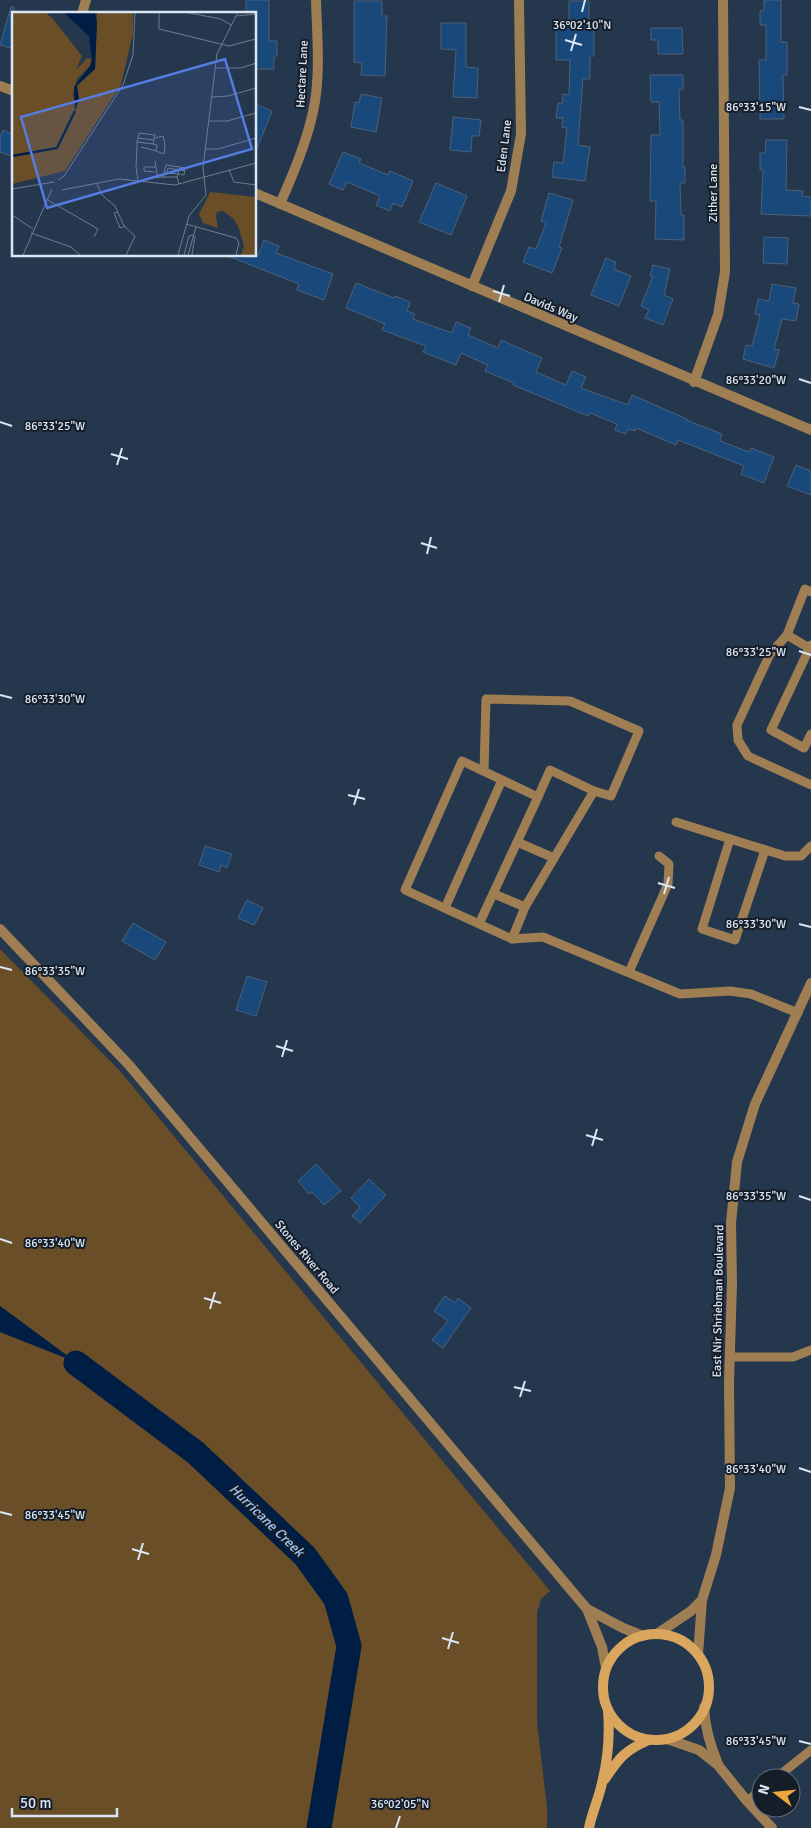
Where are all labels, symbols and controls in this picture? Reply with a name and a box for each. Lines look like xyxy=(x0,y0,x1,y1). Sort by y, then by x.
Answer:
inset map xyxy=(12,12,256,256)
text: 36°02'10"N xyxy=(553,18,611,33)
street label: Hectare Lane xyxy=(293,40,312,108)
text: 86°33'15"W xyxy=(726,100,786,115)
street label: Eden Lane xyxy=(494,119,515,173)
street label: Zither Lane xyxy=(706,164,721,222)
street label: Davids Way xyxy=(521,289,581,326)
text: 86°33'20"W xyxy=(726,373,786,388)
text: 86°33'25"W xyxy=(25,419,85,434)
text: 86°33'25"W xyxy=(726,645,786,660)
text: 86°33'30"W xyxy=(25,692,85,707)
text: 86°33'30"W xyxy=(726,917,786,932)
text: 86°33'35"W xyxy=(25,964,85,979)
text: 86°33'35"W xyxy=(726,1189,786,1204)
street label: Stones River Road xyxy=(271,1217,342,1297)
street label: East Nir Shriebman Boulevard xyxy=(710,1224,727,1378)
text: 86°33'40"W xyxy=(25,1236,85,1251)
text: 86°33'40"W xyxy=(726,1462,786,1477)
water label: Hurricane Creek xyxy=(226,1480,309,1562)
text: 86°33'45"W xyxy=(25,1508,85,1523)
text: 86°33'45"W xyxy=(726,1734,786,1749)
north arrow xyxy=(751,1768,801,1818)
text: N xyxy=(754,1783,773,1797)
scale bar xyxy=(12,1786,118,1818)
text: 50 m xyxy=(20,1794,51,1812)
text: 36°02'05"N xyxy=(371,1797,429,1812)

